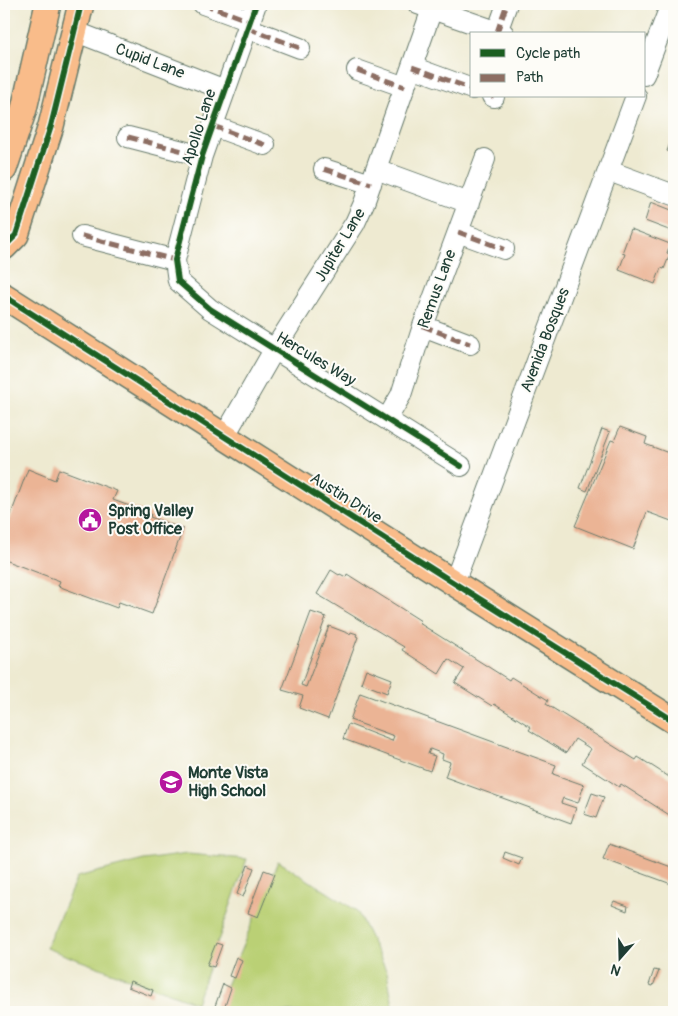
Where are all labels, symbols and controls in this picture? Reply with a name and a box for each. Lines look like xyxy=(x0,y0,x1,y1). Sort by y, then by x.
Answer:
legend xyxy=(470,32,646,98)
street label: Cupid Lane xyxy=(113,39,188,83)
text: Cycle path xyxy=(516,44,580,63)
text: Path xyxy=(516,68,543,87)
street label: Apollo Lane xyxy=(177,86,221,168)
street label: Jupiter Lane xyxy=(310,204,370,286)
street label: Remus Lane xyxy=(413,247,461,331)
street label: Avenida Bosques xyxy=(516,285,574,395)
street label: Hercules Way xyxy=(272,327,360,391)
street label: Austin Drive xyxy=(306,468,386,528)
place label: Spring Valley Post Office xyxy=(108,501,193,539)
public building icon: Spring Valley Post Office xyxy=(77,507,103,533)
place label: Monte Vista High School xyxy=(188,763,269,801)
school or university icon: Monte Vista High School xyxy=(158,769,184,795)
north arrow xyxy=(596,934,646,984)
text: N xyxy=(608,960,623,979)

